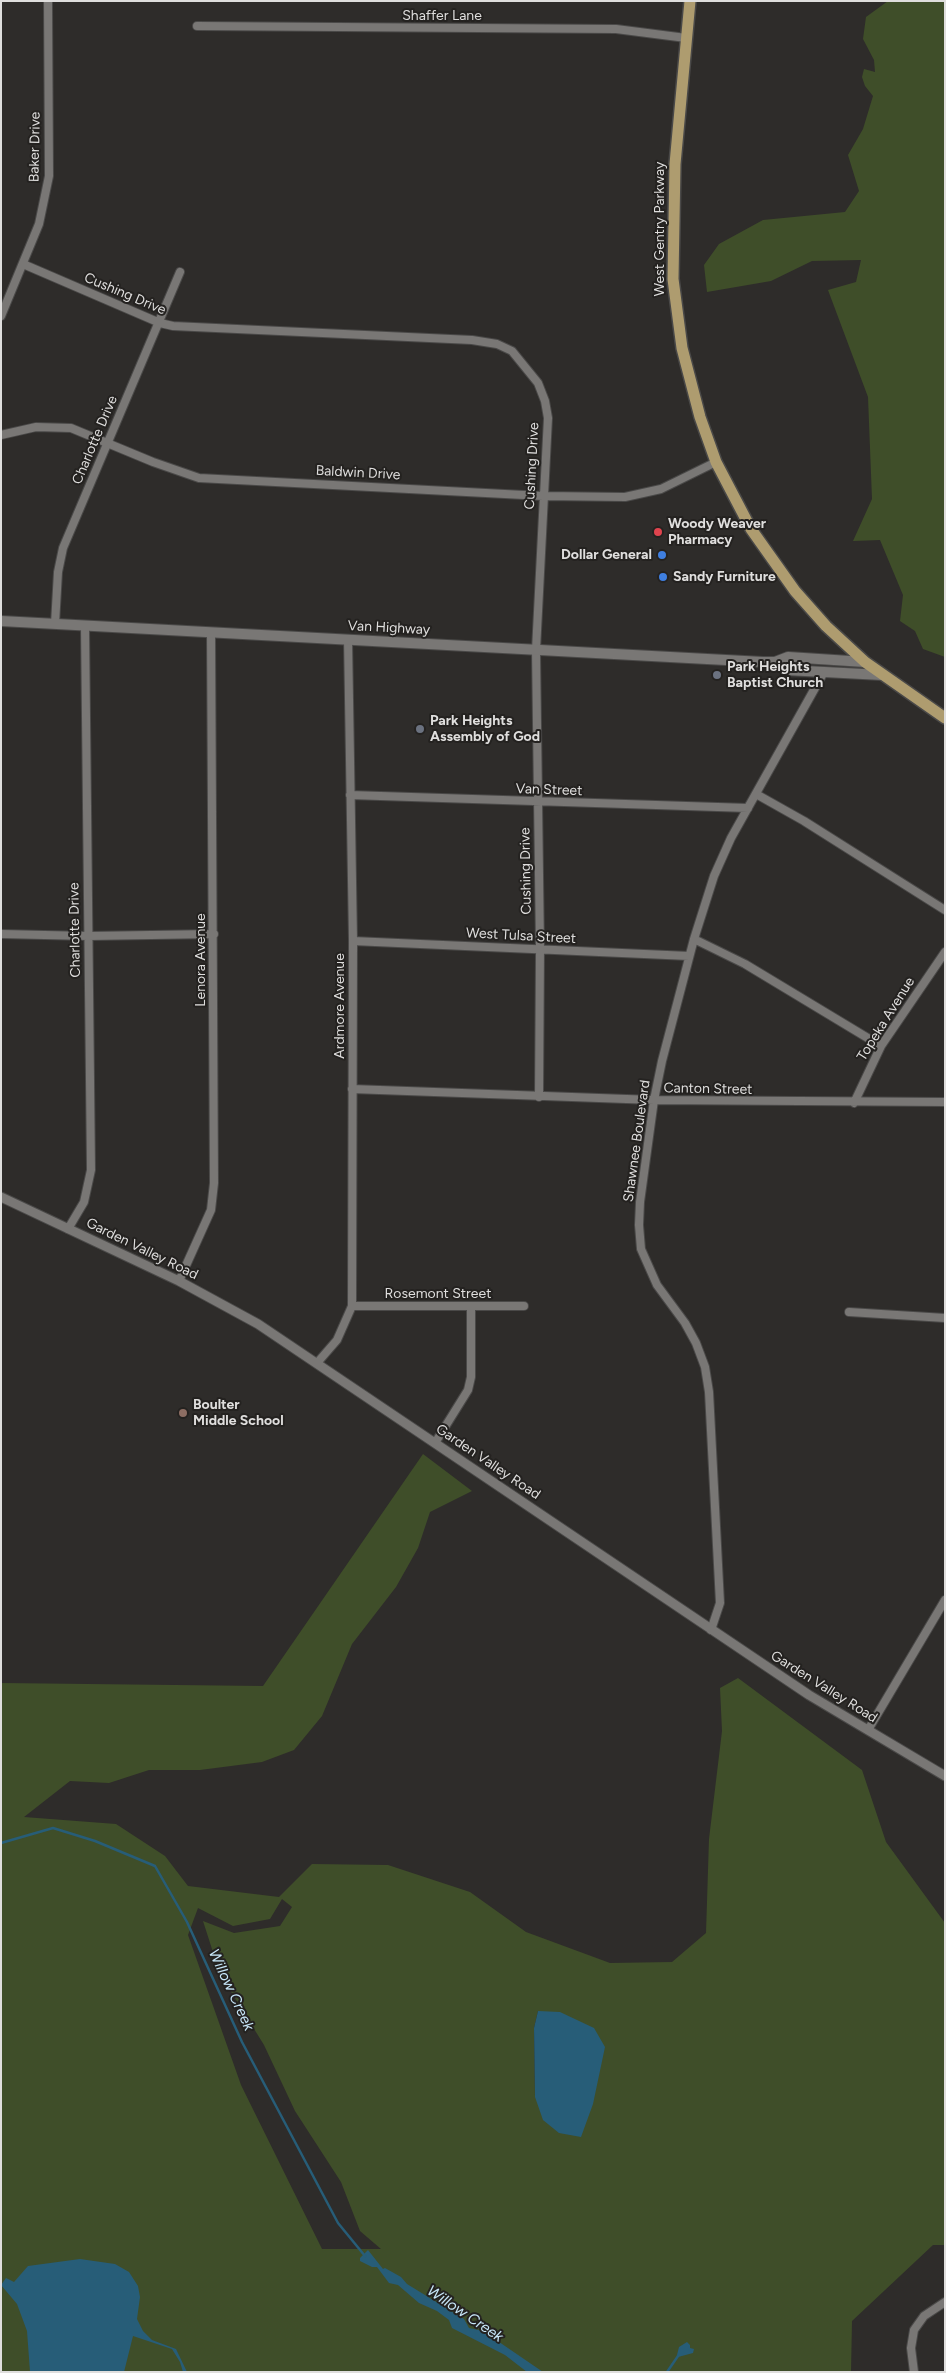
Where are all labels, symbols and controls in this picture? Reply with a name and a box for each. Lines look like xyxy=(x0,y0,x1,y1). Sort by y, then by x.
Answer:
street label: Shaffer Lane xyxy=(402,8,482,24)
street label: Baker Drive xyxy=(26,112,44,182)
street label: West Gentry Parkway xyxy=(652,162,668,296)
street label: Cushing Drive xyxy=(82,269,168,319)
street label: Charlotte Drive xyxy=(69,393,121,487)
street label: Cushing Drive xyxy=(521,422,543,510)
street label: Baldwin Drive xyxy=(315,462,401,484)
place label: Woody Weaver Pharmacy xyxy=(668,516,766,548)
marker: Woody Weaver Pharmacy xyxy=(652,526,664,538)
place label: Dollar General xyxy=(561,547,652,563)
marker: Dollar General xyxy=(656,549,668,561)
place label: Sandy Furniture xyxy=(673,569,776,585)
marker: Sandy Furniture xyxy=(657,571,669,583)
street label: Van Highway xyxy=(347,617,431,639)
place label: Park Heights Baptist Church xyxy=(727,659,823,692)
marker: Park Heights Baptist Church xyxy=(711,669,723,681)
place label: Park Heights Assembly of God xyxy=(430,713,540,746)
marker: Park Heights Assembly of God xyxy=(414,723,426,735)
street label: Van Street xyxy=(515,780,583,800)
street label: Cushing Drive xyxy=(517,827,535,915)
street label: Charlotte Drive xyxy=(66,882,84,978)
street label: Lenora Avenue xyxy=(193,913,209,1007)
street label: West Tulsa Street xyxy=(466,925,576,947)
street label: Ardmore Avenue xyxy=(332,953,348,1059)
street label: Topeka Avenue xyxy=(854,974,918,1064)
street label: Shawnee Boulevard xyxy=(620,1079,654,1203)
street label: Canton Street xyxy=(663,1080,753,1098)
street label: Garden Valley Road xyxy=(83,1215,201,1283)
street label: Rosemont Street xyxy=(385,1286,491,1302)
place label: Boulter Middle School xyxy=(193,1397,284,1430)
marker: Boulter Middle School xyxy=(177,1407,189,1419)
street label: Garden Valley Road xyxy=(432,1421,544,1503)
street label: Garden Valley Road xyxy=(768,1647,880,1727)
water label: Willow Creek xyxy=(204,1946,258,2034)
water label: Willow Creek xyxy=(423,2282,507,2346)

